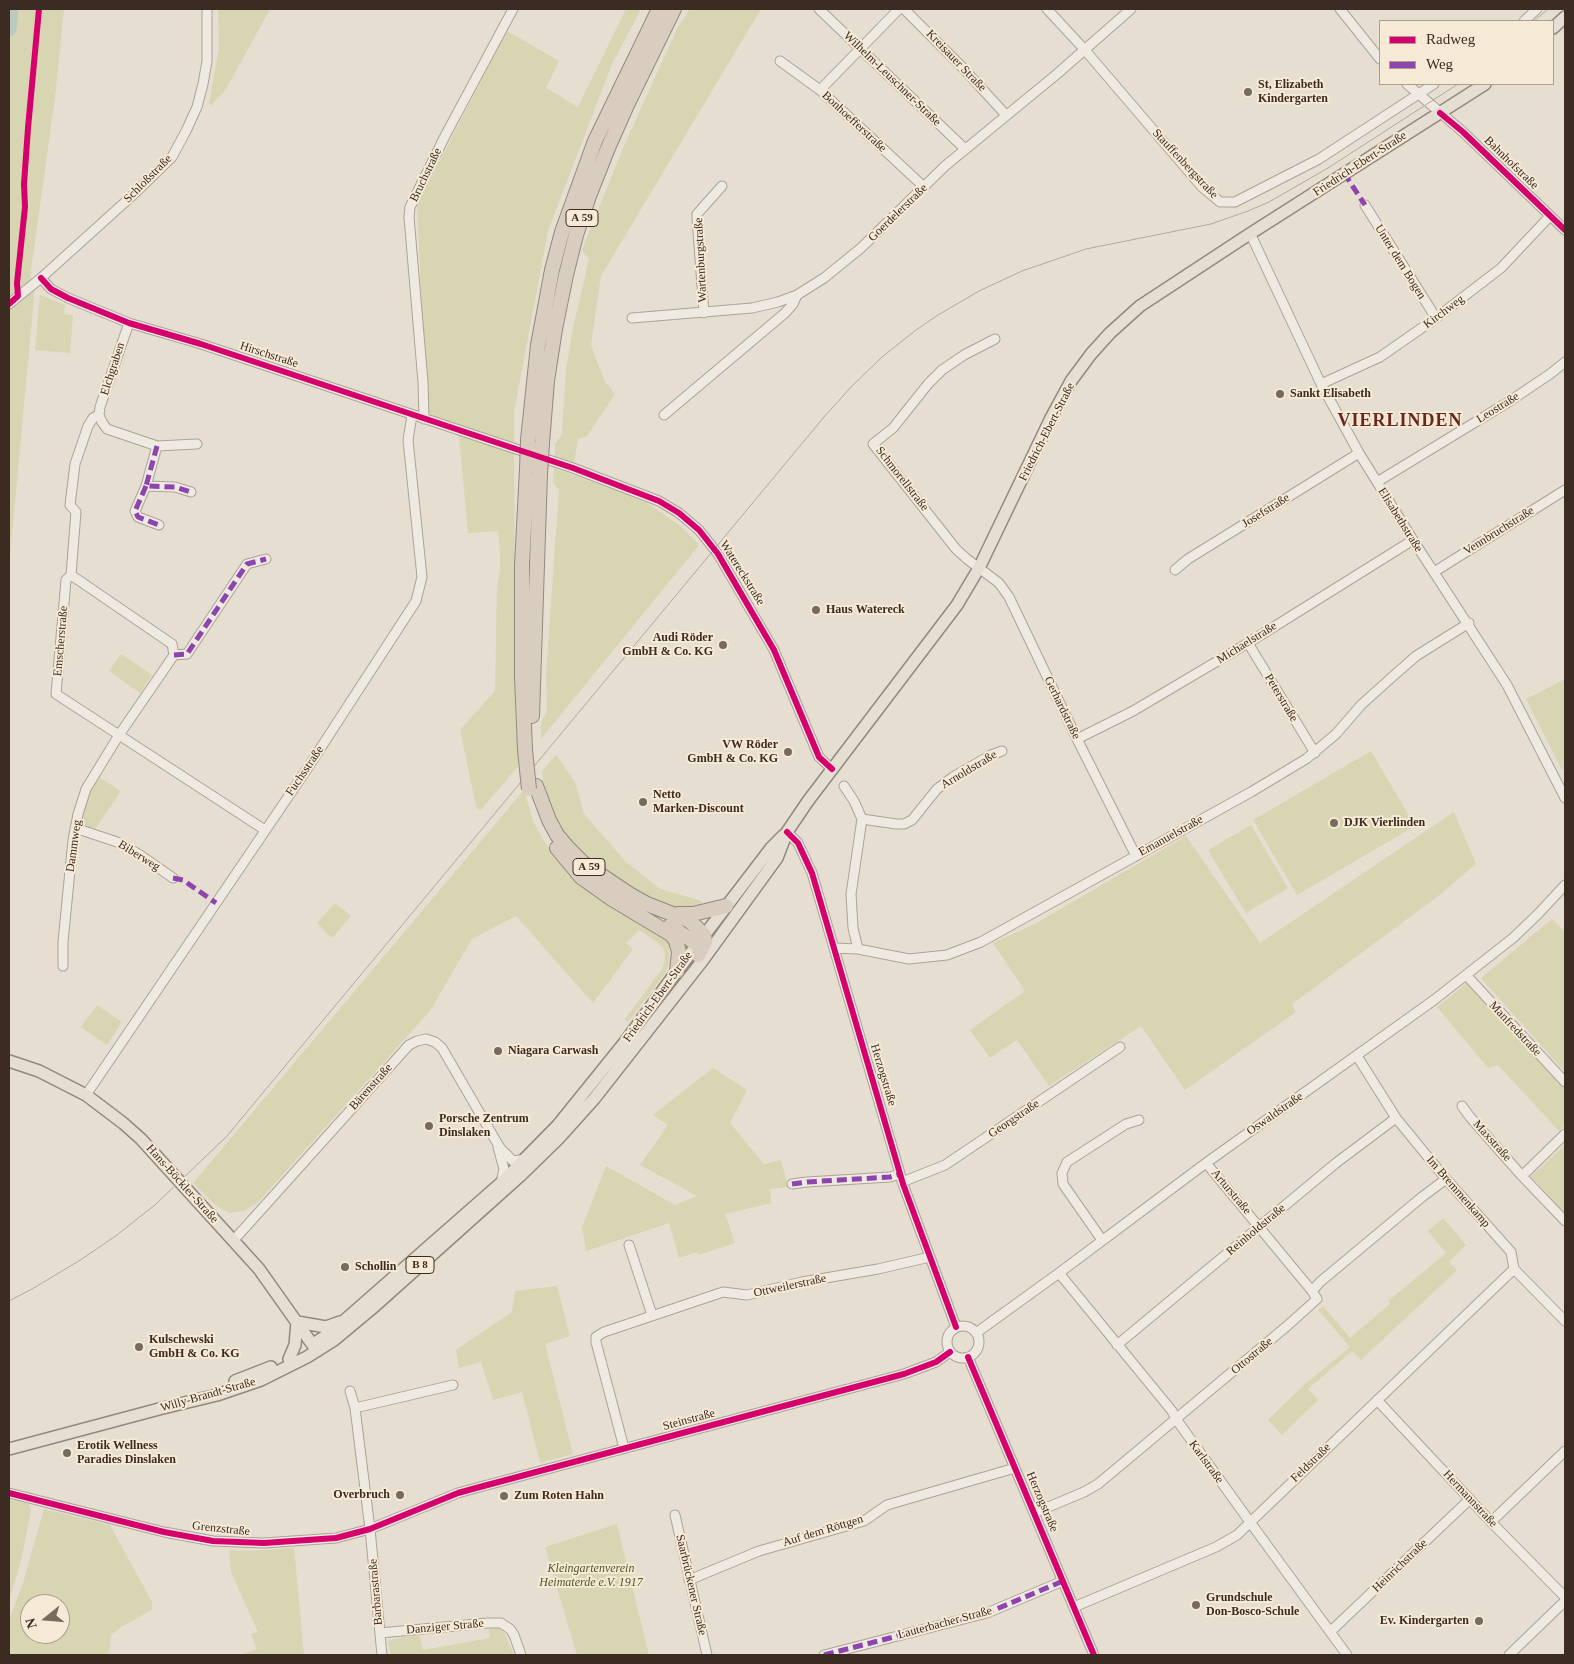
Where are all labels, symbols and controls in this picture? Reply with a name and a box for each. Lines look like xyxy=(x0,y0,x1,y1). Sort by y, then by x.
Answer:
legend xyxy=(1379,20,1554,85)
street label: Kreisauer Straße xyxy=(923,27,989,95)
street label: Wilhelm-Leuschner-Straße xyxy=(840,29,944,129)
text: Radweg xyxy=(1426,31,1475,47)
text: Weg xyxy=(1426,56,1453,72)
place label: St, Elizabeth Kindergarten xyxy=(1258,78,1328,106)
marker: St, Elizabeth Kindergarten xyxy=(1242,86,1254,98)
street label: Bonhoefferstraße xyxy=(819,88,889,156)
street label: Stauffenbergstraße xyxy=(1149,126,1221,202)
street label: Friedrich-Ebert-Straße xyxy=(1311,128,1409,200)
street label: Bahnhofstraße xyxy=(1481,134,1541,192)
street label: Bruchstraße xyxy=(407,146,445,204)
street label: Schloßstraße xyxy=(121,152,175,206)
street label: Goerdelerstraße xyxy=(865,181,931,245)
road number: A 59 xyxy=(566,210,598,227)
street label: Wartenburgstraße xyxy=(692,217,710,303)
street label: Unter dem Bogen xyxy=(1371,222,1429,302)
street label: Kirchweg xyxy=(1421,292,1467,332)
street label: Hirschstraße xyxy=(238,339,300,371)
street label: Elchgraben xyxy=(98,341,128,397)
street label: Friedrich-Ebert-Straße xyxy=(1016,380,1078,484)
place label: Sankt Elisabeth xyxy=(1290,387,1371,401)
marker: Sankt Elisabeth xyxy=(1274,388,1286,400)
street label: Leostraße xyxy=(1474,389,1522,427)
district label: VIERLINDEN xyxy=(1336,410,1464,432)
street label: Schmorellstraße xyxy=(872,444,932,514)
street label: Elisabethstraße xyxy=(1374,485,1426,555)
street label: Josefstraße xyxy=(1240,491,1292,531)
street label: Vennbruchstraße xyxy=(1461,504,1537,558)
street label: Watereckstraße xyxy=(716,538,768,608)
place label: Haus Watereck xyxy=(826,603,905,617)
marker: Haus Watereck xyxy=(810,604,822,616)
street label: Emscherstraße xyxy=(51,605,71,677)
street label: Michaelstraße xyxy=(1214,619,1280,667)
place label: Audi Röder GmbH & Co. KG xyxy=(622,631,713,659)
marker: Audi Röder GmbH & Co. KG xyxy=(717,639,729,651)
street label: Peterstraße xyxy=(1261,671,1301,725)
street label: Gerhardstraße xyxy=(1041,674,1083,742)
place label: VW Röder GmbH & Co. KG xyxy=(687,738,778,766)
street label: Fuchsstraße xyxy=(283,743,327,799)
marker: VW Röder GmbH & Co. KG xyxy=(782,746,794,758)
street label: Arnoldstraße xyxy=(938,748,1000,792)
place label: Netto Marken-Discount xyxy=(653,788,744,816)
marker: Netto Marken-Discount xyxy=(637,796,649,808)
street label: Emanuelstraße xyxy=(1136,812,1206,860)
place label: DJK Vierlinden xyxy=(1344,816,1425,830)
marker: DJK Vierlinden xyxy=(1328,817,1340,829)
street label: Dammweg xyxy=(63,819,85,873)
street label: Biberweg xyxy=(115,838,163,874)
road number: A 59 xyxy=(573,859,605,876)
street label: Friedrich-Ebert-Straße xyxy=(620,949,696,1045)
street label: Manfredstraße xyxy=(1486,999,1544,1059)
street label: Herzogstraße xyxy=(867,1042,899,1108)
place label: Niagara Carwash xyxy=(508,1044,598,1058)
marker: Niagara Carwash xyxy=(492,1045,504,1057)
street label: Bärenstraße xyxy=(346,1061,396,1113)
street label: Oswaldstraße xyxy=(1244,1089,1306,1139)
street label: Georgstraße xyxy=(986,1097,1042,1141)
place label: Porsche Zentrum Dinslaken xyxy=(439,1112,529,1140)
street label: Maxstraße xyxy=(1470,1117,1514,1165)
marker: Porsche Zentrum Dinslaken xyxy=(423,1120,435,1132)
street label: Hans-Böckler-Straße xyxy=(143,1142,221,1226)
street label: Im Bremmenkamp xyxy=(1423,1153,1493,1231)
street label: Arturstraße xyxy=(1208,1166,1254,1218)
street label: Reinholdstraße xyxy=(1224,1201,1288,1259)
road number: B 8 xyxy=(406,1256,434,1274)
place label: Schollin xyxy=(355,1260,396,1274)
marker: Schollin xyxy=(339,1261,351,1273)
street label: Ottweilerstraße xyxy=(752,1271,828,1301)
place label: Kulschewski GmbH & Co. KG xyxy=(149,1333,240,1361)
street label: Ottostraße xyxy=(1228,1334,1276,1378)
marker: Kulschewski GmbH & Co. KG xyxy=(133,1341,145,1353)
street label: Willy-Brandt-Straße xyxy=(159,1375,257,1415)
street label: Steinstraße xyxy=(661,1406,717,1434)
street label: Karlstraße xyxy=(1185,1438,1227,1486)
place label: Erotik Wellness Paradies Dinslaken xyxy=(77,1439,176,1467)
street label: Feldstraße xyxy=(1288,1440,1334,1486)
marker: Erotik Wellness Paradies Dinslaken xyxy=(61,1447,73,1459)
street label: Hermannstraße xyxy=(1440,1467,1500,1531)
street label: Herzogstraße xyxy=(1023,1470,1061,1534)
place label: Overbruch xyxy=(333,1488,390,1502)
marker: Overbruch xyxy=(394,1489,406,1501)
place label: Zum Roten Hahn xyxy=(514,1489,604,1503)
marker: Zum Roten Hahn xyxy=(498,1490,510,1502)
street label: Auf dem Röttgen xyxy=(781,1512,865,1550)
street label: Grenzstraße xyxy=(191,1519,251,1539)
street label: Saarbrückener Straße xyxy=(672,1533,710,1637)
street label: Heinrichstraße xyxy=(1370,1536,1430,1596)
street label: Barbarastraße xyxy=(366,1558,386,1626)
park label: Kleingartenverein Heimaterde e.V. 1917 xyxy=(539,1562,643,1590)
place label: Grundschule Don-Bosco-Schule xyxy=(1206,1591,1299,1619)
north arrow xyxy=(20,1594,70,1644)
marker: Grundschule Don-Bosco-Schule xyxy=(1190,1599,1202,1611)
street label: Lauterbacher Straße xyxy=(896,1603,994,1643)
place label: Ev. Kindergarten xyxy=(1380,1614,1469,1628)
marker: Ev. Kindergarten xyxy=(1473,1615,1485,1627)
text: N xyxy=(22,1616,40,1630)
street label: Danziger Straße xyxy=(406,1616,484,1638)

